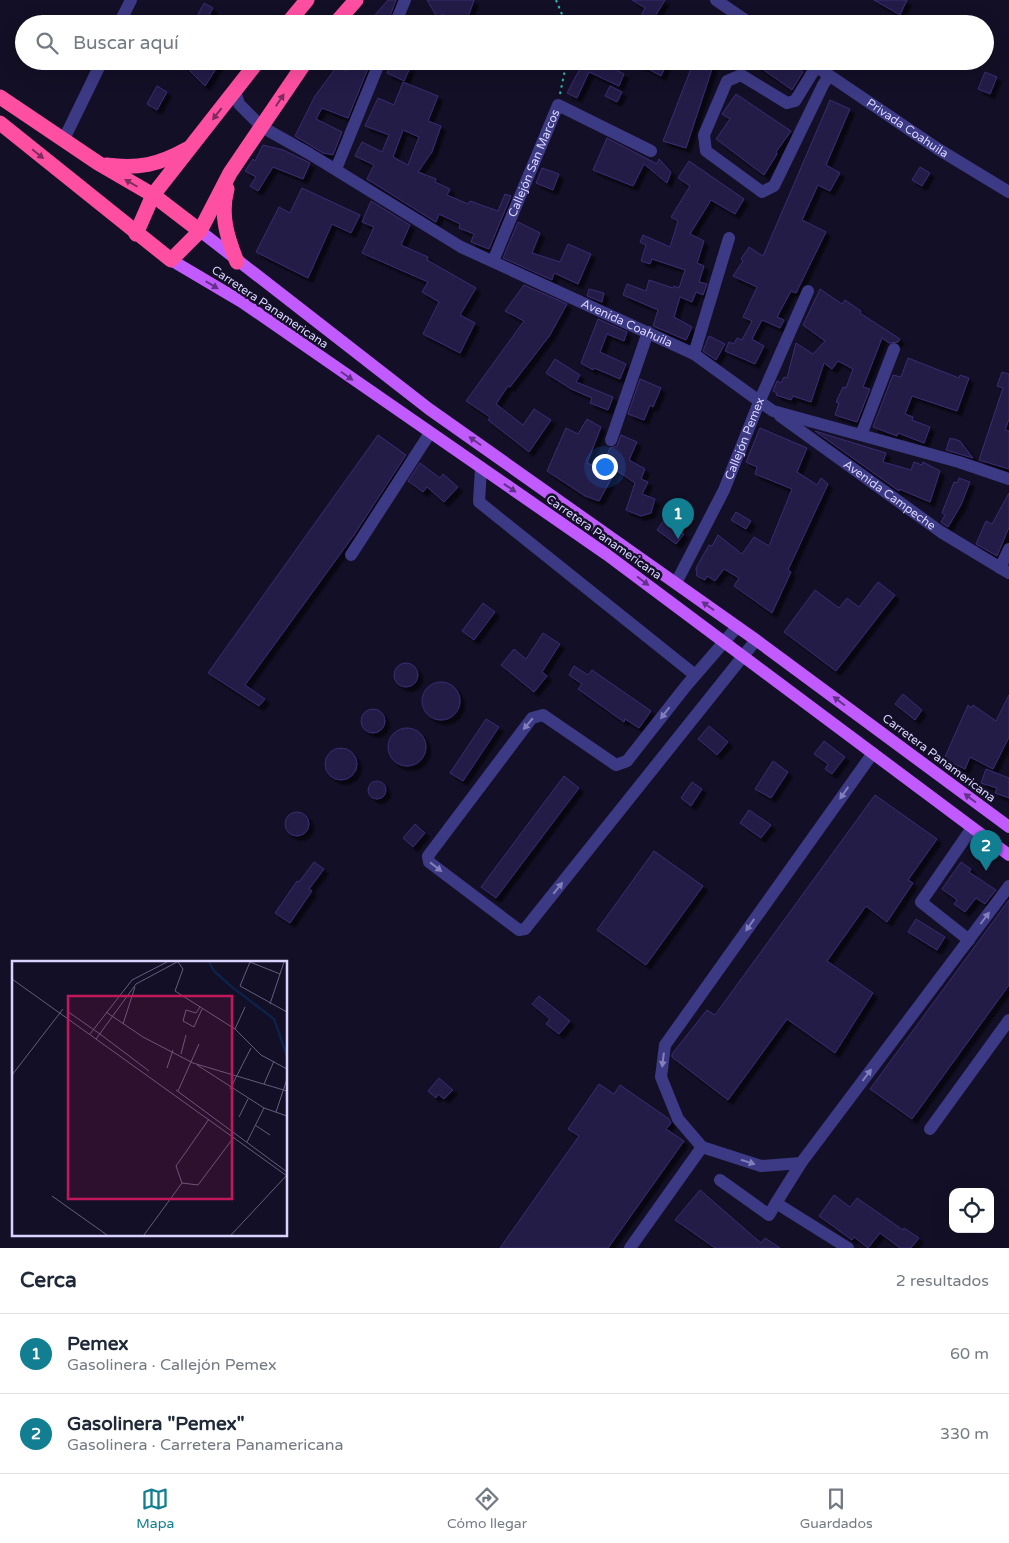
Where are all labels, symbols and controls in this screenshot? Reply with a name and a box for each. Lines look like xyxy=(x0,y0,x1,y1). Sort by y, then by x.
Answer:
search box xyxy=(15,15,994,70)
icon: search xyxy=(33,29,61,57)
text: Buscar aquí xyxy=(73,32,179,54)
one-way arrow xyxy=(275,93,285,106)
street label: Privada Coahuila xyxy=(864,96,951,161)
one-way arrow xyxy=(212,107,223,120)
street label: Callejón San Marcos xyxy=(505,107,563,219)
one-way arrow xyxy=(31,148,44,159)
one-way arrow xyxy=(125,178,138,187)
street label: Carretera Panamericana xyxy=(209,263,331,351)
one-way arrow xyxy=(206,280,219,289)
street label: Avenida Coahuila xyxy=(579,296,675,350)
one-way arrow xyxy=(340,371,354,381)
street label: Callejón Pemex xyxy=(722,395,767,482)
one-way arrow xyxy=(468,436,482,446)
your location xyxy=(592,454,618,480)
street label: Avenida Campeche xyxy=(841,457,939,533)
one-way arrow xyxy=(503,483,517,493)
street label: Carretera Panamericana xyxy=(544,492,664,582)
pin: 1 xyxy=(662,498,694,539)
one-way arrow xyxy=(636,576,649,587)
one-way arrow xyxy=(701,601,715,611)
one-way arrow xyxy=(832,696,846,706)
one-way arrow xyxy=(659,706,670,719)
street label: Carretera Panamericana xyxy=(880,711,998,805)
one-way arrow xyxy=(522,717,533,730)
one-way arrow xyxy=(839,786,849,800)
one-way arrow xyxy=(963,793,977,803)
pin: 2 xyxy=(970,830,1002,871)
one-way arrow xyxy=(429,862,443,872)
one-way arrow xyxy=(552,882,563,895)
one-way arrow xyxy=(980,912,991,925)
one-way arrow xyxy=(745,918,755,932)
inset map xyxy=(12,961,288,1236)
one-way arrow xyxy=(659,1053,667,1069)
one-way arrow xyxy=(861,1069,872,1082)
one-way arrow xyxy=(741,1159,756,1167)
map controls xyxy=(949,1188,994,1233)
button: locate xyxy=(949,1188,994,1233)
text: Cerca xyxy=(20,1268,77,1293)
text: 2 resultados xyxy=(896,1271,989,1291)
text: Pemex xyxy=(67,1333,129,1355)
text: 1 xyxy=(31,1344,41,1364)
text: 60 m xyxy=(950,1344,989,1364)
text: Gasolinera · Callejón Pemex xyxy=(67,1355,277,1375)
text: Gasolinera "Pemex" xyxy=(67,1413,245,1435)
text: 2 xyxy=(31,1424,41,1444)
text: 330 m xyxy=(940,1424,989,1444)
text: Gasolinera · Carretera Panamericana xyxy=(67,1435,344,1455)
tab: Mapa xyxy=(136,1485,174,1532)
tab: Cómo llegar xyxy=(447,1485,527,1532)
tab: Guardados xyxy=(800,1485,873,1532)

